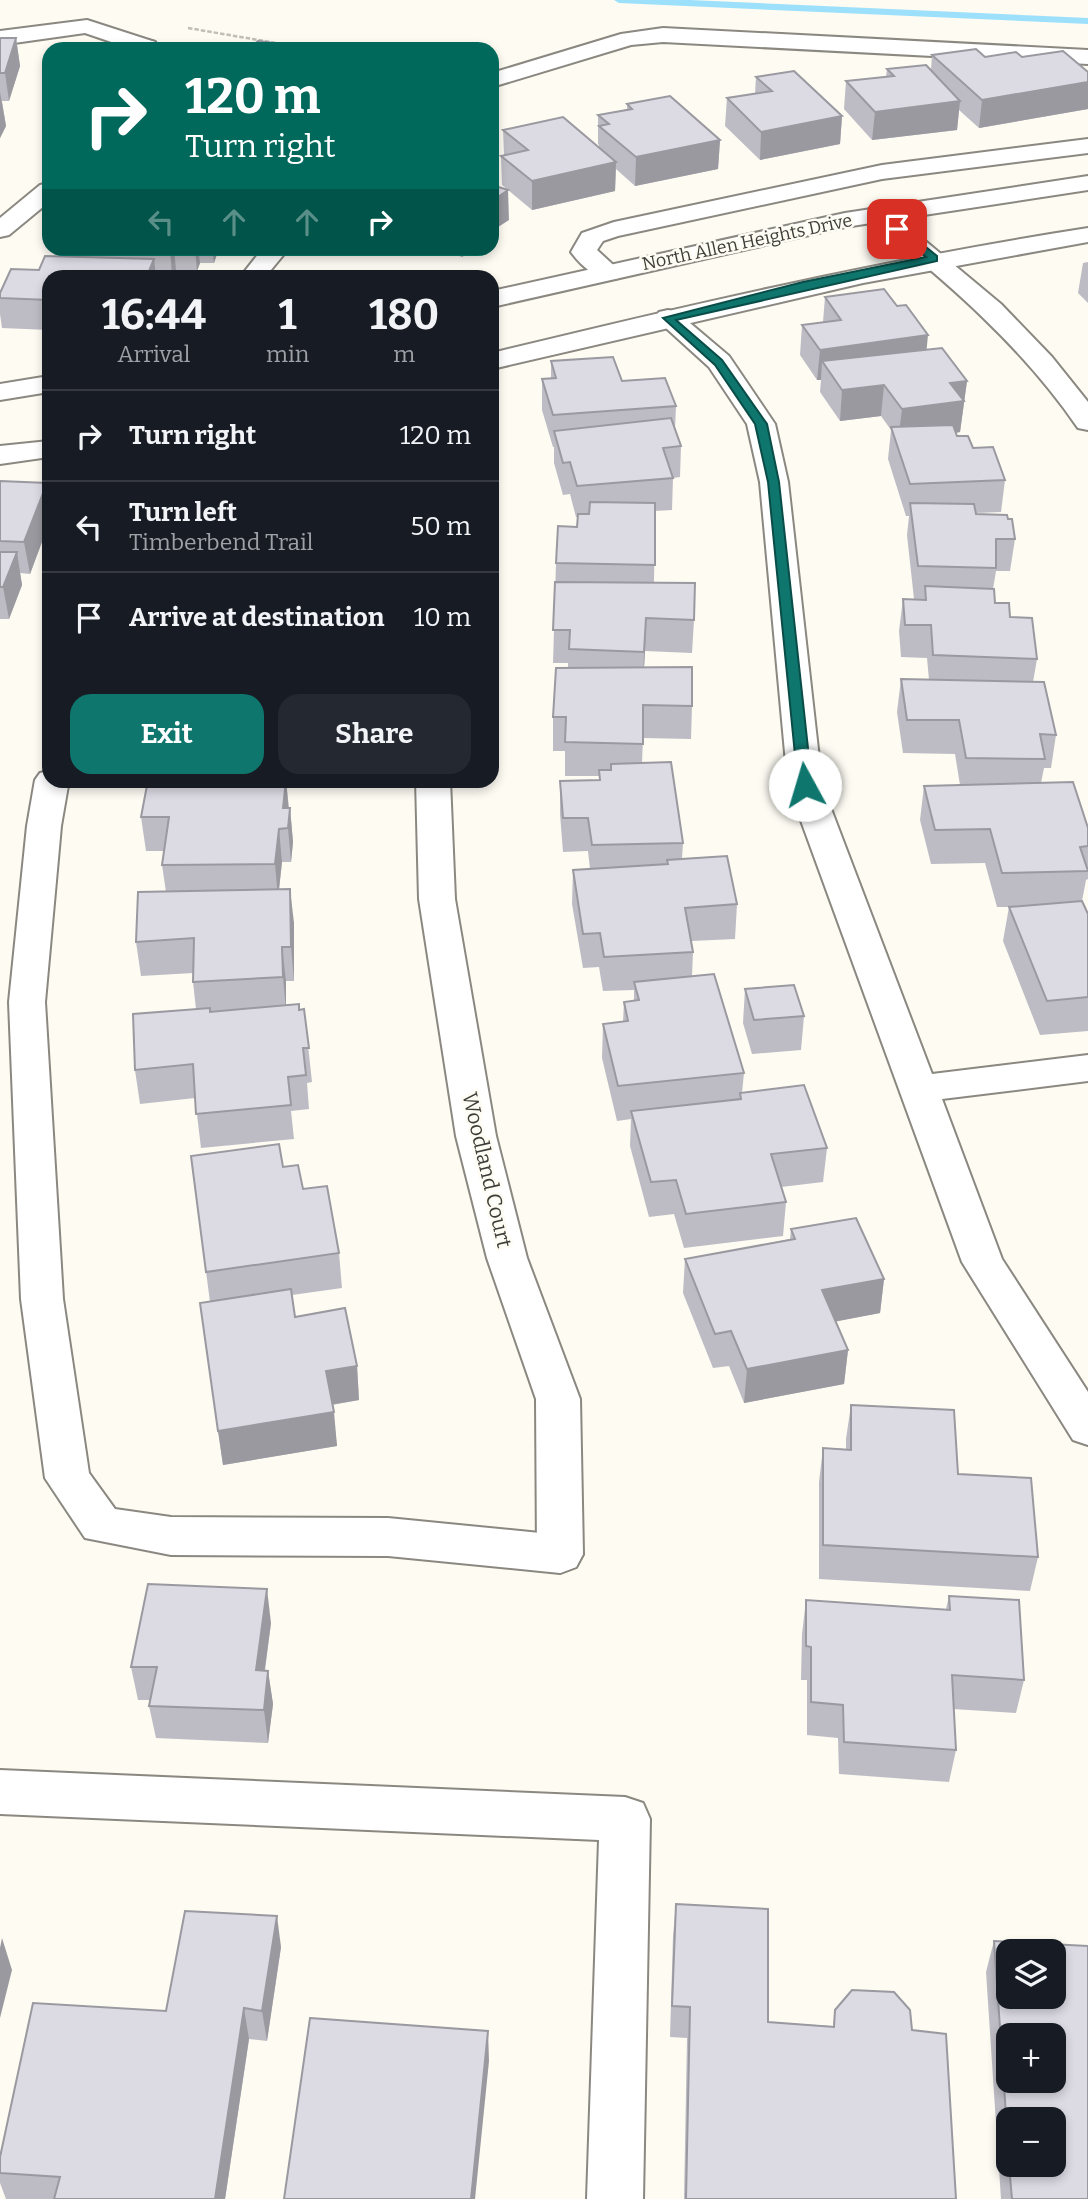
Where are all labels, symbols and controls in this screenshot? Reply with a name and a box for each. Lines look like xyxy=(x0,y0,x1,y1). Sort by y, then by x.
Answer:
text: 120 m xyxy=(185,67,320,126)
icon: right xyxy=(70,70,161,161)
text: Turn right xyxy=(185,127,336,165)
pin xyxy=(867,199,927,259)
icon: left xyxy=(142,203,180,241)
icon: ahead xyxy=(215,203,253,241)
icon: ahead xyxy=(288,203,326,241)
icon: right xyxy=(361,203,399,241)
street label: North Allen Heights Drive xyxy=(640,209,854,275)
icon: arrive xyxy=(878,210,916,248)
text: 16:44 xyxy=(102,290,206,340)
text: 1 xyxy=(279,290,297,340)
text: 180 xyxy=(369,290,439,340)
text: Arrival xyxy=(118,340,190,368)
text: min xyxy=(266,340,309,368)
text: m xyxy=(393,340,415,368)
icon: right xyxy=(70,417,108,455)
text: Turn right xyxy=(129,420,256,451)
text: 120 m xyxy=(400,420,471,451)
text: Turn left xyxy=(129,497,237,528)
icon: left xyxy=(70,508,108,546)
text: 50 m xyxy=(410,511,471,542)
text: Timberbend Trail xyxy=(129,528,313,556)
icon: arrive xyxy=(70,599,108,637)
text: Arrive at destination xyxy=(129,602,384,633)
text: 10 m xyxy=(414,602,471,633)
button: Exit xyxy=(70,694,264,774)
button: Share xyxy=(278,694,471,774)
position arrow xyxy=(768,748,842,822)
street label: Woodland Court xyxy=(456,1090,518,1251)
map controls xyxy=(996,1939,1066,2177)
button: layers xyxy=(996,1939,1066,2009)
button: + xyxy=(996,2023,1066,2093)
button: − xyxy=(996,2107,1066,2177)

